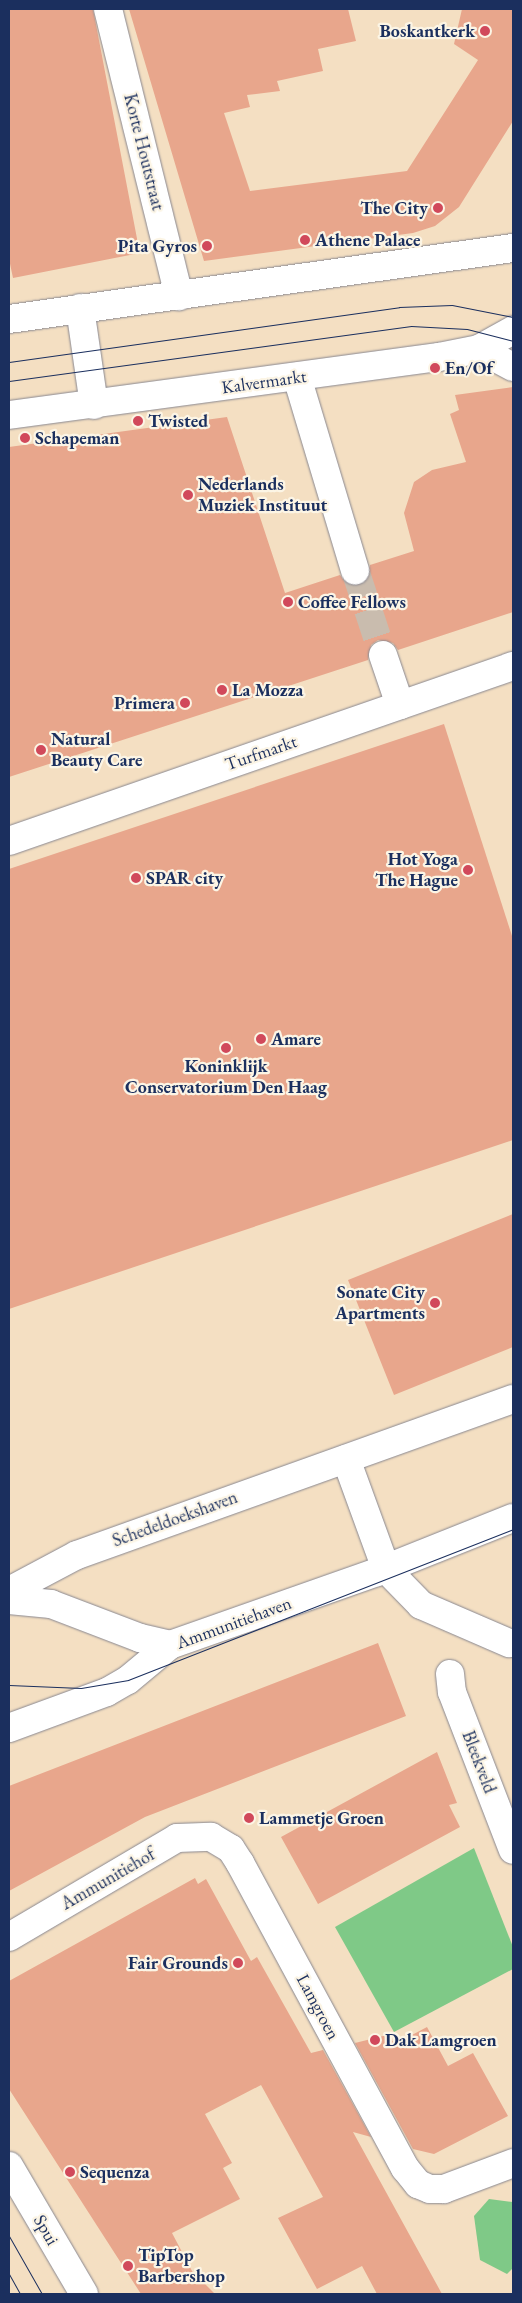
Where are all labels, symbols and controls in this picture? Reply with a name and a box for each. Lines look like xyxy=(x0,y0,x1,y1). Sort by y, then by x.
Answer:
place label: Boskantkerk xyxy=(380,20,475,42)
marker: Boskantkerk xyxy=(479,25,491,37)
street label: Korte Houtstraat xyxy=(119,91,169,213)
place label: The City xyxy=(360,197,428,219)
marker: The City xyxy=(432,202,444,214)
place label: Athene Palace xyxy=(315,229,420,251)
marker: Athene Palace xyxy=(299,234,311,246)
place label: Pita Gyros xyxy=(117,235,197,257)
marker: Pita Gyros xyxy=(201,240,213,252)
place label: En/Of xyxy=(445,357,493,379)
marker: En/Of xyxy=(429,362,441,374)
street label: Kalvermarkt xyxy=(220,365,308,399)
place label: Twisted xyxy=(148,410,208,432)
marker: Twisted xyxy=(132,415,144,427)
place label: Schapeman xyxy=(35,427,119,449)
marker: Schapeman xyxy=(19,432,31,444)
place label: Nederlands Muziek Instituut xyxy=(198,474,327,516)
marker: Nederlands Muziek Instituut xyxy=(182,489,194,501)
place label: Coffee Fellows xyxy=(298,591,406,613)
marker: Coffee Fellows xyxy=(282,596,294,608)
place label: La Mozza xyxy=(232,679,303,701)
marker: La Mozza xyxy=(216,684,228,696)
place label: Primera xyxy=(114,692,175,714)
marker: Primera xyxy=(179,697,191,709)
place label: Natural Beauty Care xyxy=(51,729,142,772)
street label: Turfmarkt xyxy=(222,731,300,775)
marker: Natural Beauty Care xyxy=(35,744,47,756)
place label: Hot Yoga The Hague xyxy=(375,849,458,892)
marker: Hot Yoga The Hague xyxy=(462,864,474,876)
place label: SPAR city xyxy=(146,867,223,889)
marker: SPAR city xyxy=(130,872,142,884)
place label: Amare xyxy=(271,1028,321,1050)
marker: Amare xyxy=(255,1033,267,1045)
marker: Koninklijk Conservatorium Den Haag xyxy=(220,1042,232,1054)
place label: Koninklijk Conservatorium Den Haag xyxy=(125,1056,327,1098)
place label: Sonate City Apartments xyxy=(335,1282,425,1325)
marker: Sonate City Apartments xyxy=(429,1297,441,1309)
street label: Schedeldoekshaven xyxy=(109,1486,241,1552)
street label: Ammunitiehaven xyxy=(173,1592,295,1654)
street label: Bleekveld xyxy=(457,1728,501,1796)
place label: Lammetje Groen xyxy=(259,1807,384,1829)
marker: Lammetje Groen xyxy=(243,1812,255,1824)
street label: Ammunitiehof xyxy=(57,1843,159,1915)
place label: Fair Grounds xyxy=(128,1952,228,1974)
marker: Fair Grounds xyxy=(232,1957,244,1969)
street label: Lamgroen xyxy=(292,1971,344,2043)
place label: Dak Lamgroen xyxy=(385,2029,497,2051)
marker: Dak Lamgroen xyxy=(369,2034,381,2046)
place label: Sequenza xyxy=(80,2161,150,2183)
marker: Sequenza xyxy=(64,2166,76,2178)
street label: Spui xyxy=(29,2211,63,2249)
place label: TipTop Barbershop xyxy=(138,2245,225,2288)
marker: TipTop Barbershop xyxy=(122,2260,134,2272)

